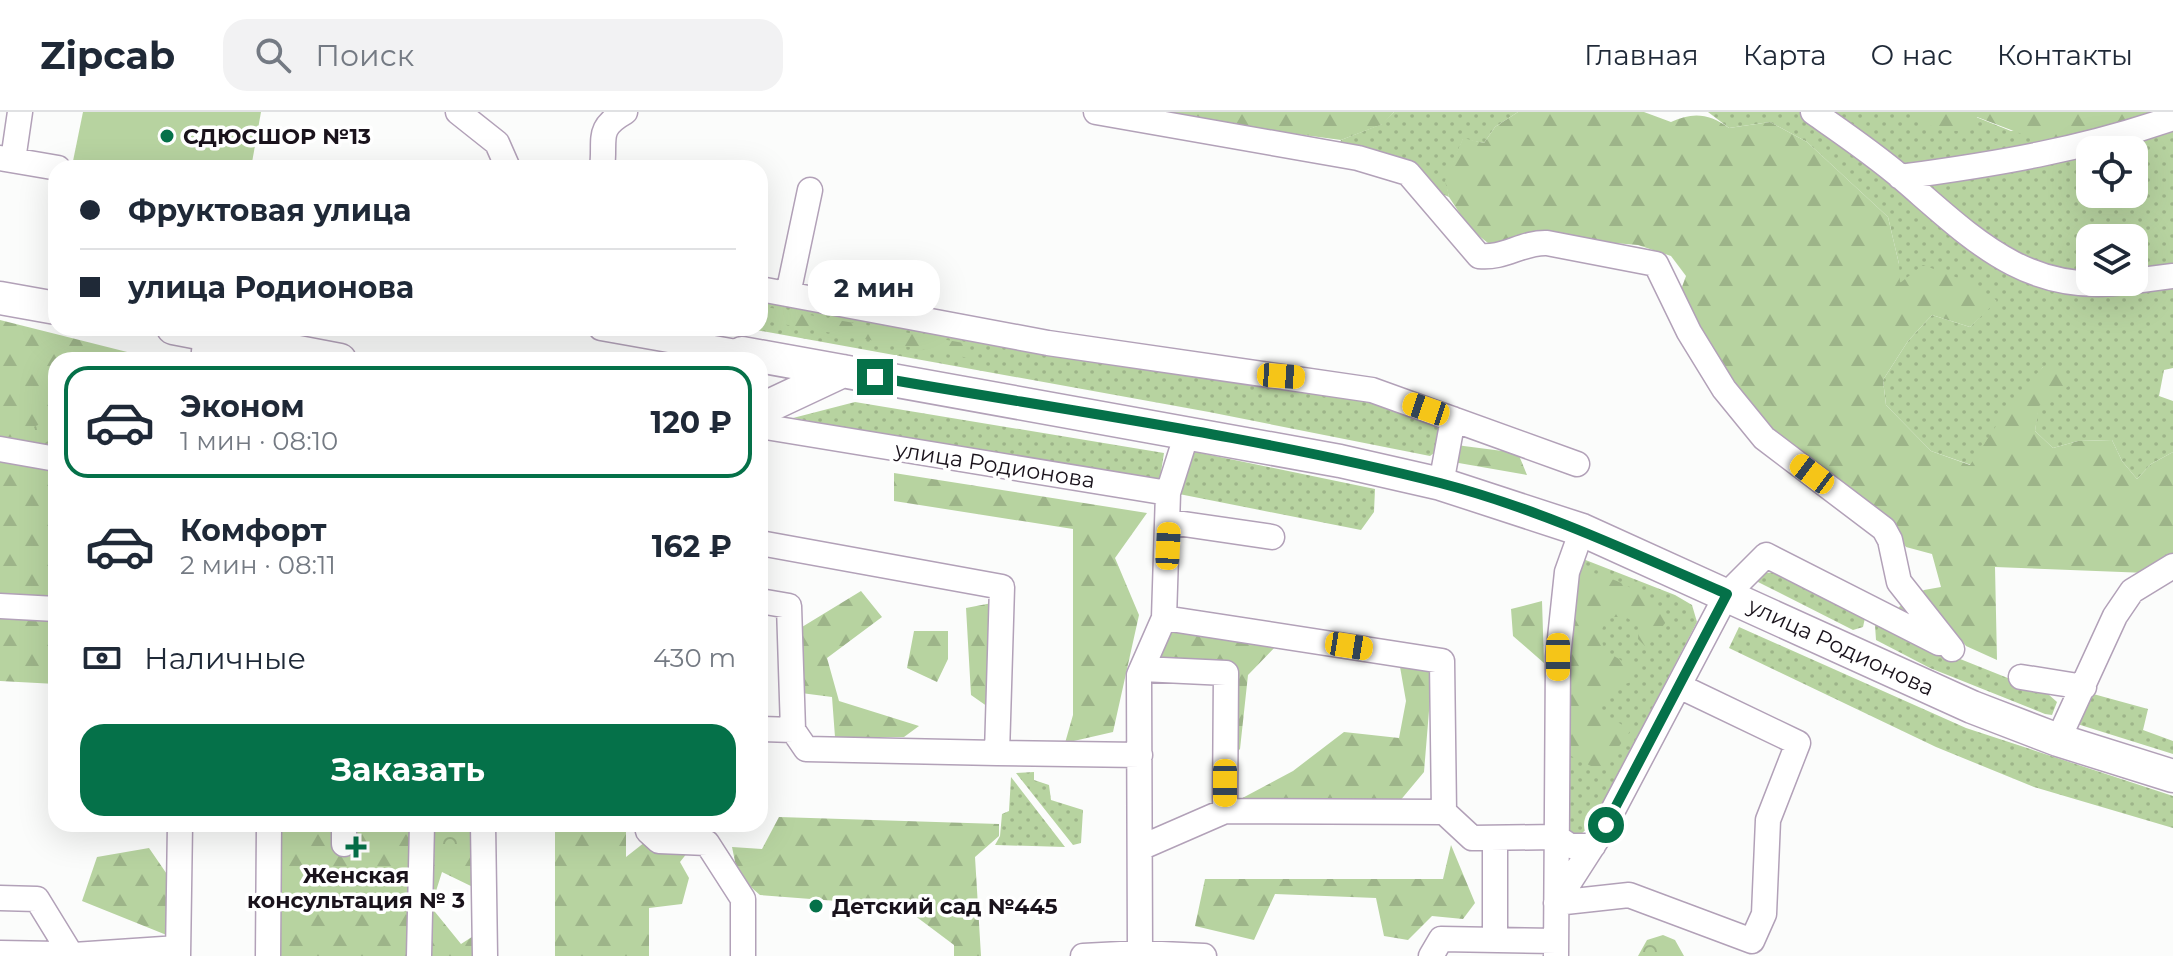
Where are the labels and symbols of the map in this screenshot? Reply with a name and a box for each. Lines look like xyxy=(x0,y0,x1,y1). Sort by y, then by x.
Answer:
place label: СДЮСШОР №13 xyxy=(183,123,371,150)
marker: СДЮСШОР №13 xyxy=(158,127,176,145)
callout: 2 мин xyxy=(809,261,941,317)
route end xyxy=(857,359,893,395)
car xyxy=(1256,362,1306,390)
car xyxy=(1399,390,1453,428)
street label: улица Родионова xyxy=(892,436,1097,494)
car xyxy=(1786,450,1838,498)
car xyxy=(1155,521,1181,571)
street label: улица Родионова xyxy=(1743,592,1938,702)
car xyxy=(1323,630,1375,662)
car xyxy=(1546,633,1570,681)
car xyxy=(1213,759,1237,807)
route start xyxy=(1588,807,1624,843)
marker: Женская консультация № 3 xyxy=(345,836,367,858)
place label: Женская консультация № 3 xyxy=(247,862,465,914)
place label: Детский сад №445 xyxy=(832,893,1058,920)
marker: Детский сад №445 xyxy=(807,897,825,915)

